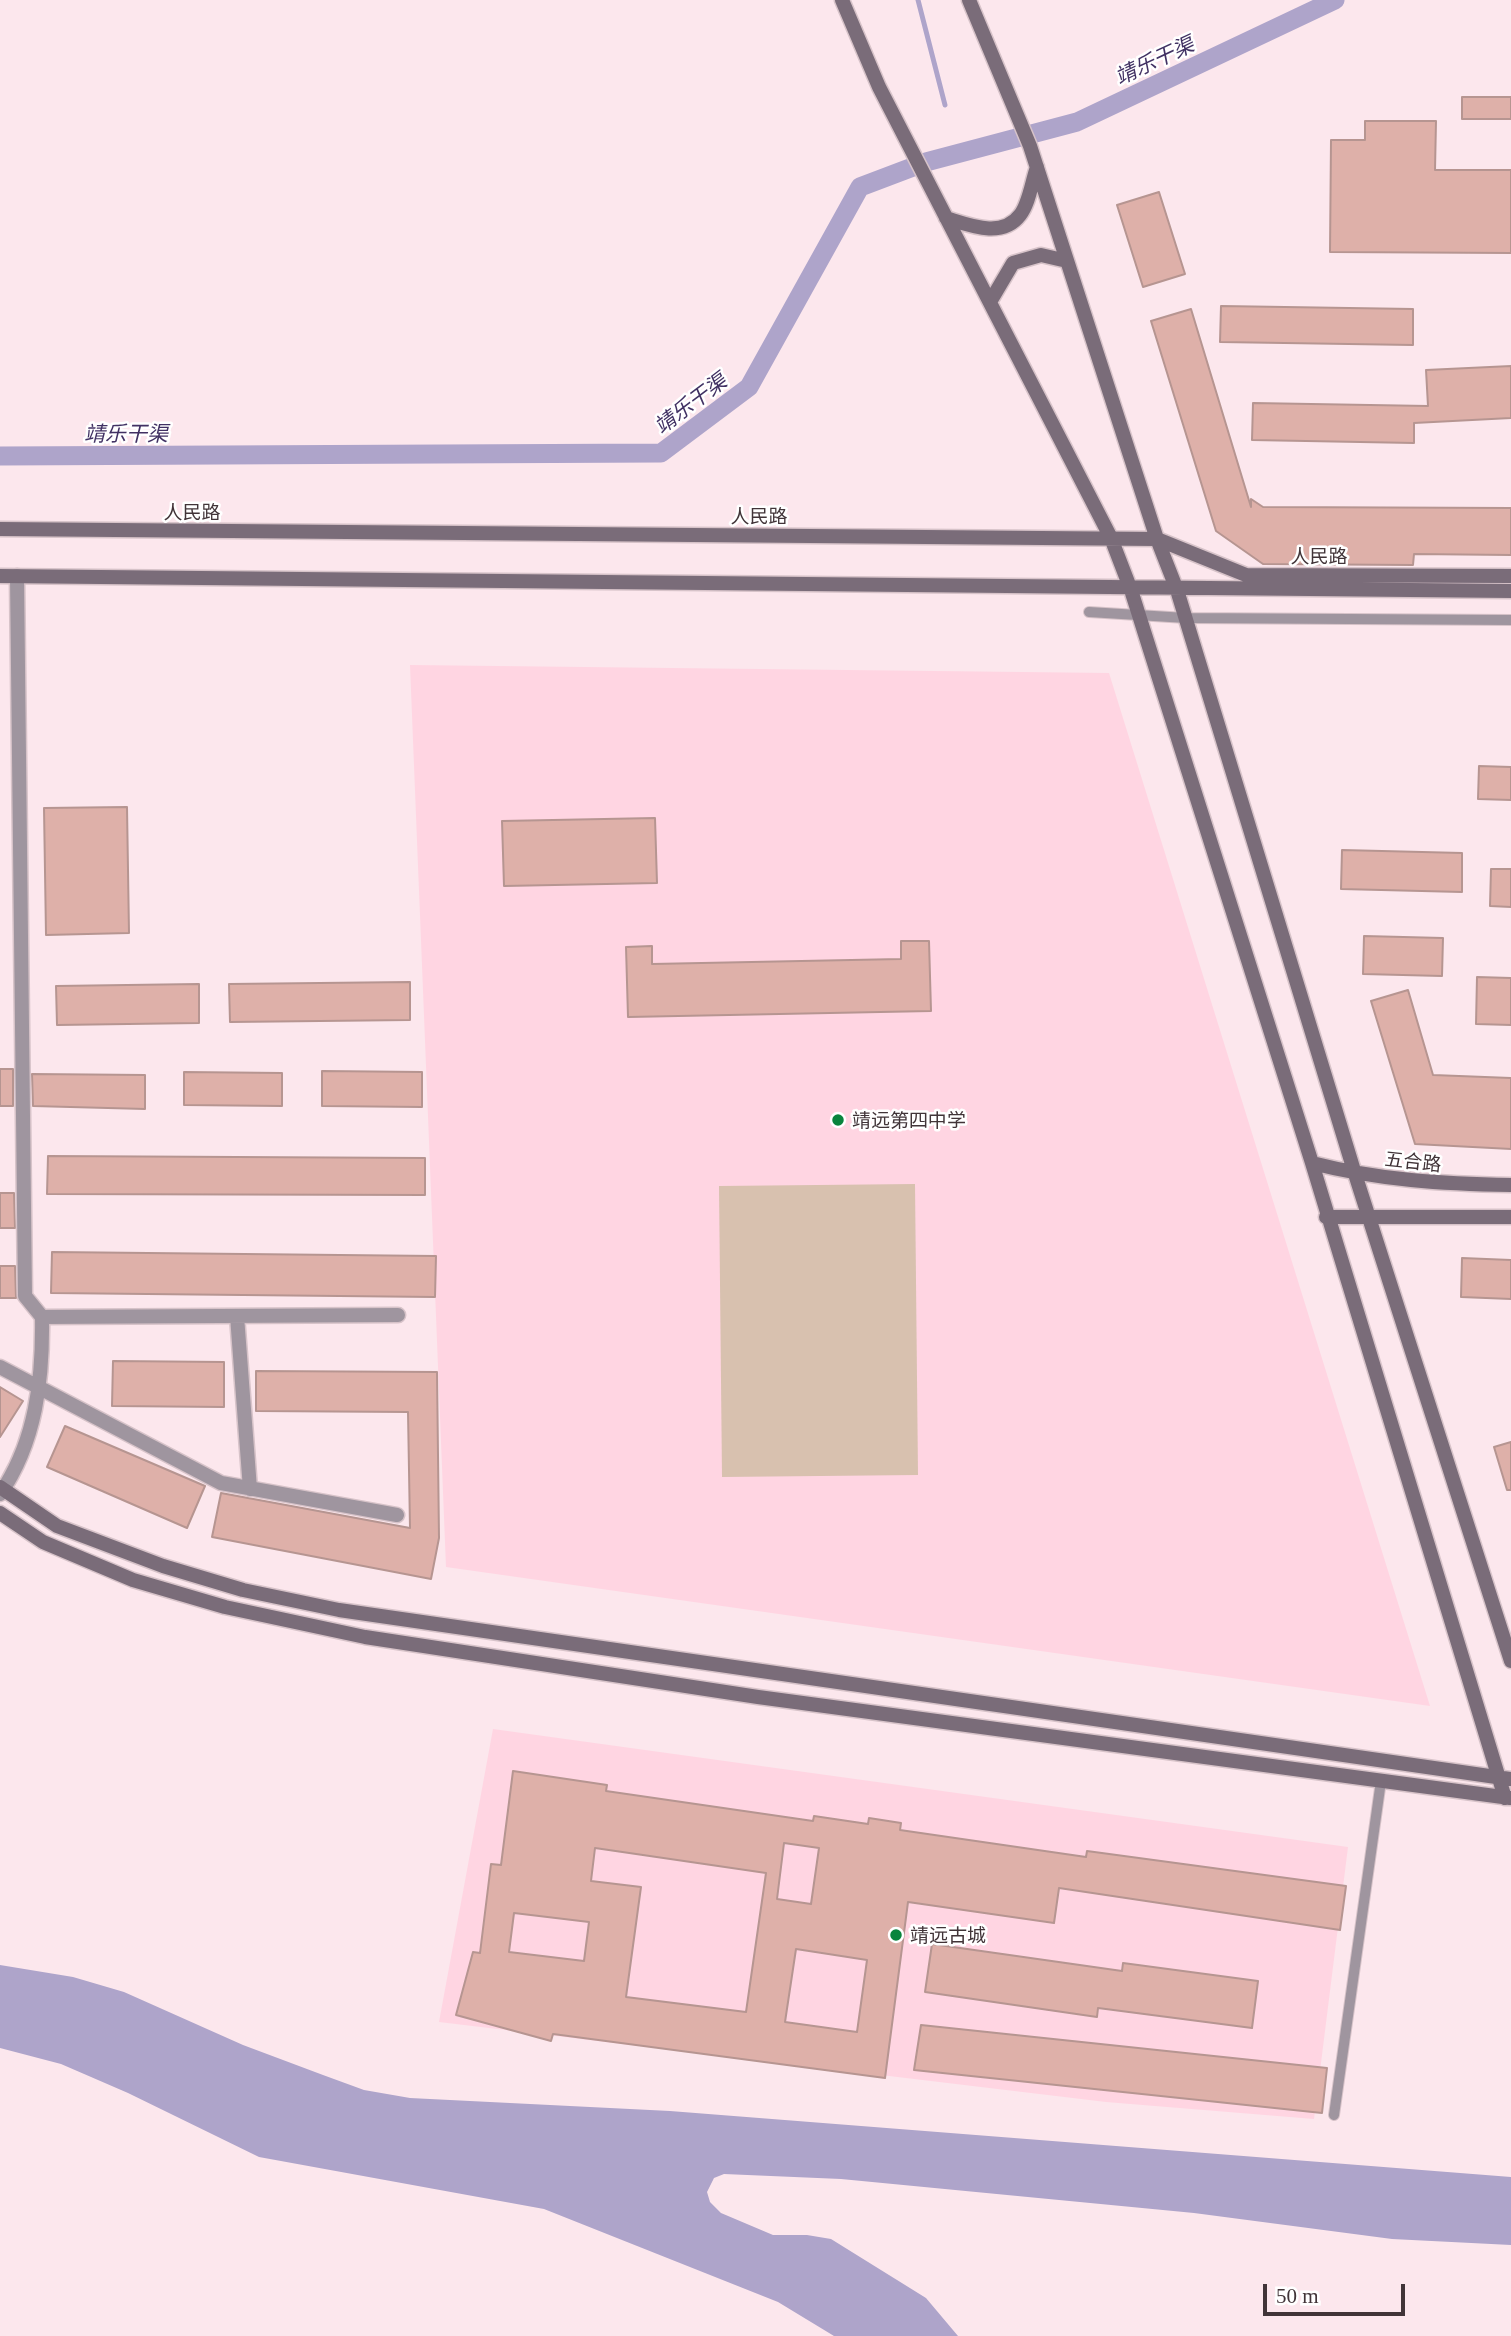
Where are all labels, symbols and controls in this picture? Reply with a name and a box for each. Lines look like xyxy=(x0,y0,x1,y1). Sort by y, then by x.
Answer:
water label: 靖乐干渠 xyxy=(1111,31,1197,89)
water label: 靖乐干渠 xyxy=(649,368,731,438)
water label: 靖乐干渠 xyxy=(84,420,168,446)
street label: 人民路 xyxy=(164,501,220,523)
street label: 人民路 xyxy=(731,505,787,527)
street label: 人民路 xyxy=(1291,545,1347,567)
place label: 靖远第四中学 xyxy=(852,1109,966,1131)
marker: 靖远第四中学 xyxy=(830,1112,846,1128)
street label: 五合路 xyxy=(1383,1147,1443,1175)
place label: 靖远古城 xyxy=(910,1924,986,1946)
marker: 靖远古城 xyxy=(888,1927,904,1943)
scale bar xyxy=(1266,2270,1408,2314)
text: 50 m xyxy=(1276,2284,1319,2308)

